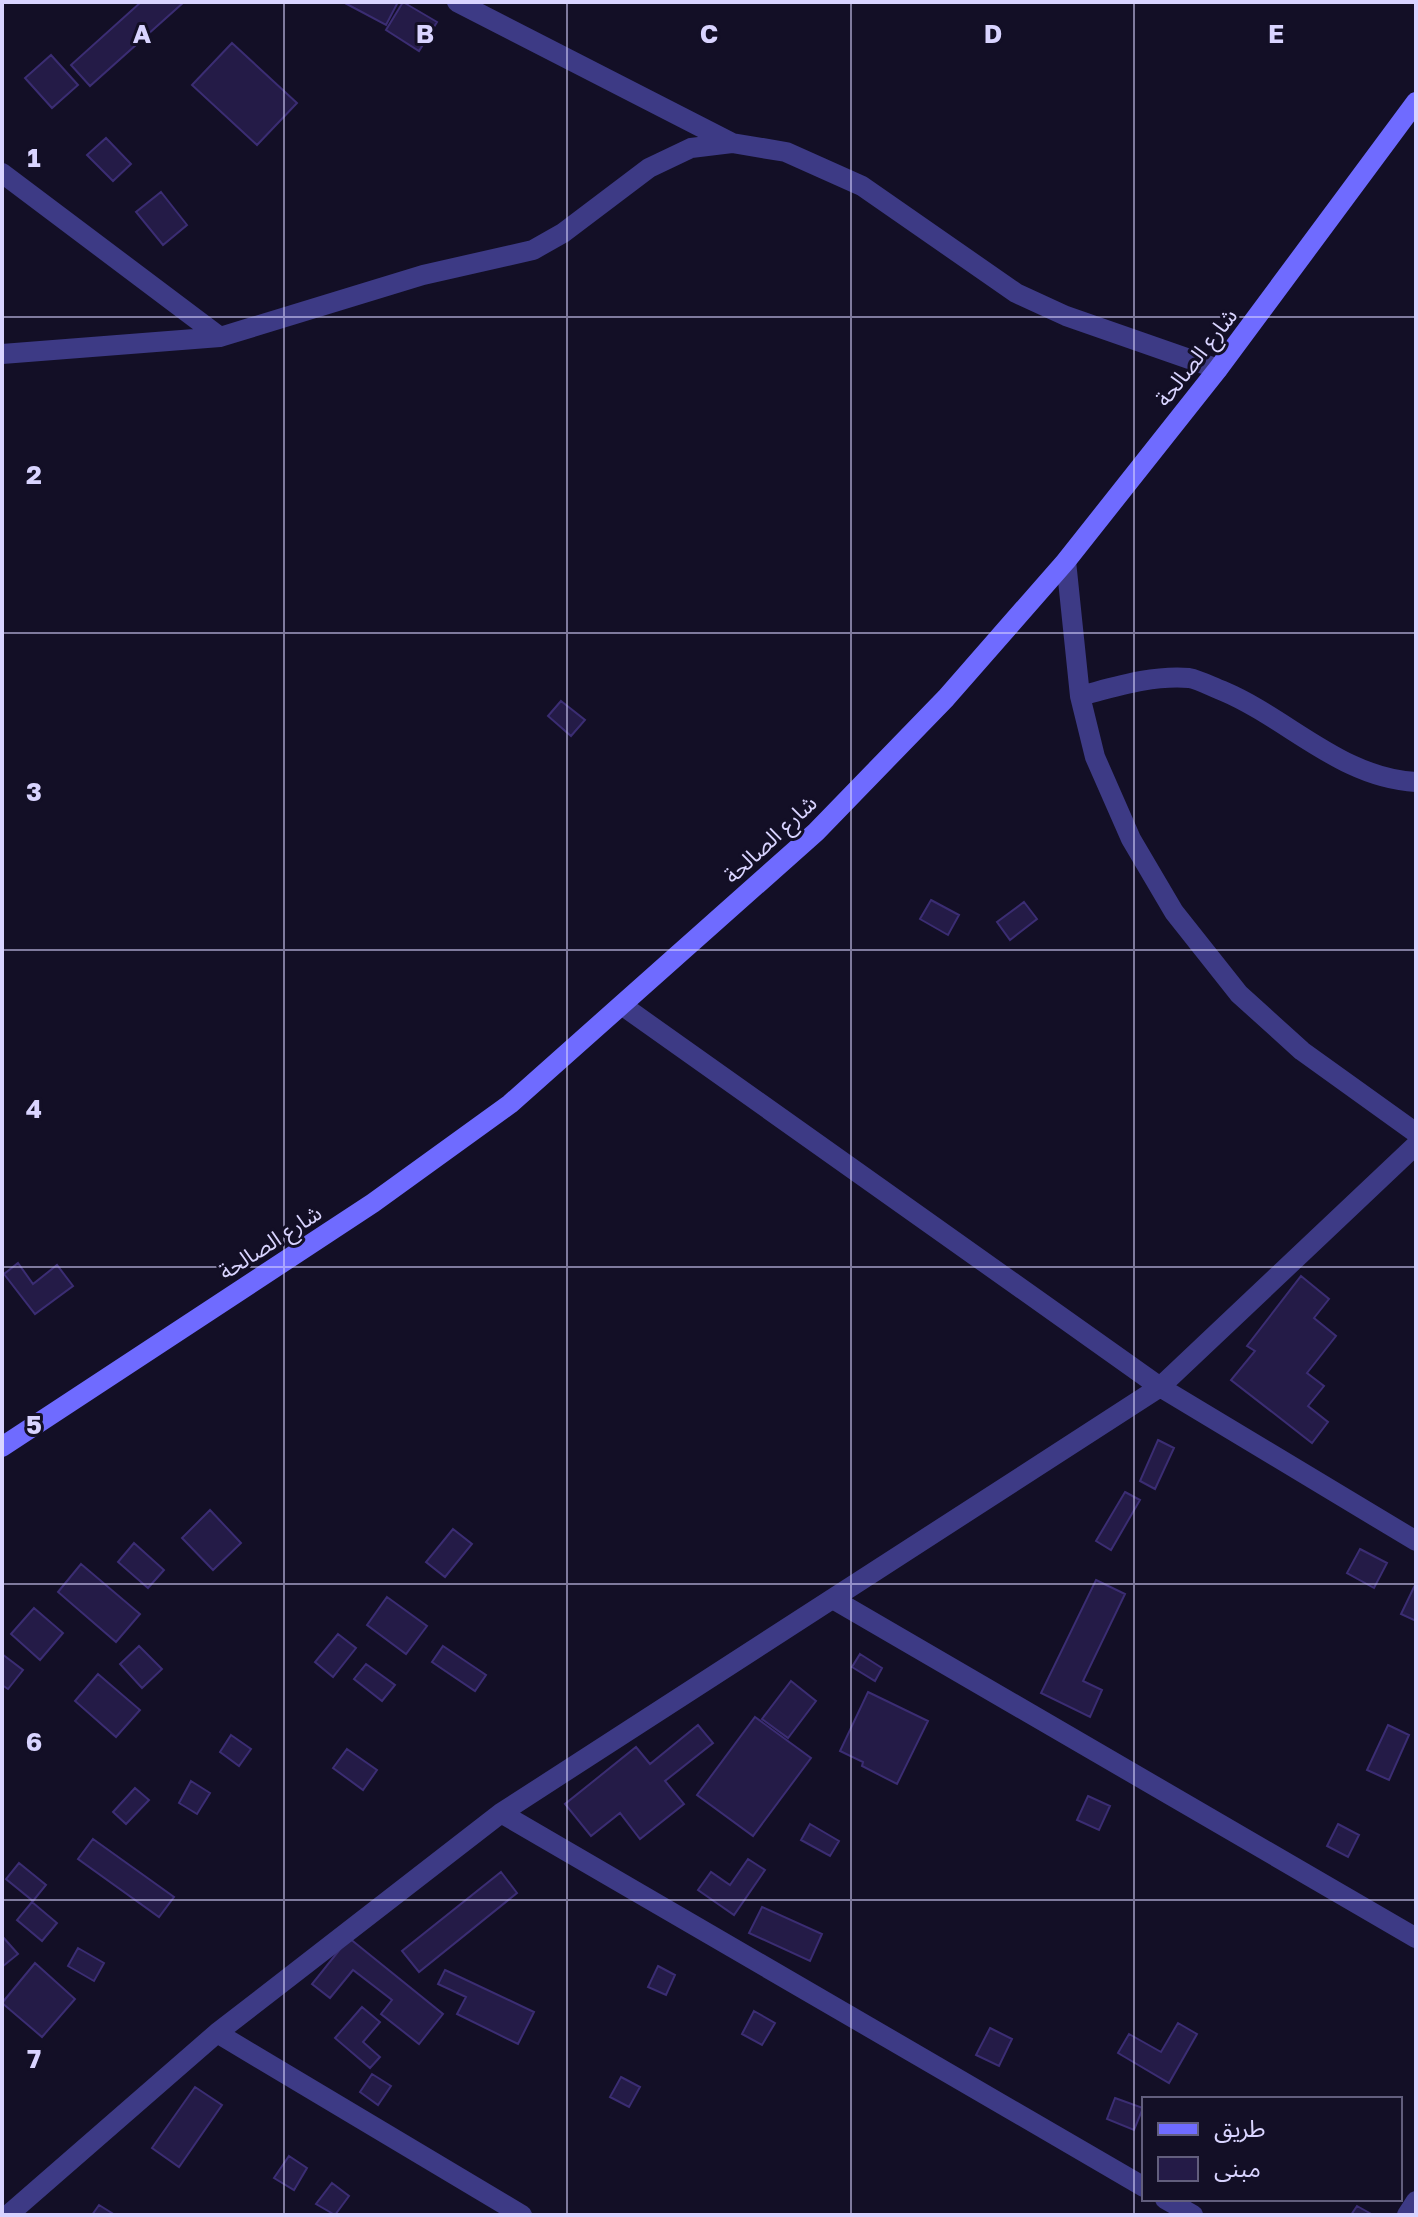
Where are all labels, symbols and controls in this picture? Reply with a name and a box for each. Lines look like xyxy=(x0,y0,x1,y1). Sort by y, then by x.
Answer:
text: A xyxy=(133,18,152,49)
text: B xyxy=(416,18,434,49)
text: C xyxy=(700,18,718,49)
text: D xyxy=(984,18,1002,49)
text: E xyxy=(1268,18,1284,49)
text: 1 xyxy=(27,142,41,173)
street label: شارع الصالحة xyxy=(1149,302,1245,414)
text: 2 xyxy=(26,459,42,490)
text: 3 xyxy=(26,776,42,807)
street label: شارع الصالحة xyxy=(718,789,824,891)
text: 4 xyxy=(26,1093,42,1124)
street label: شارع الصالحة xyxy=(213,1198,328,1288)
text: 5 xyxy=(26,1409,42,1440)
text: 6 xyxy=(26,1726,42,1757)
text: 7 xyxy=(27,2043,41,2074)
legend xyxy=(1142,2097,1402,2201)
text: طريق xyxy=(1214,2113,1266,2144)
text: مبنى xyxy=(1214,2153,1261,2182)

